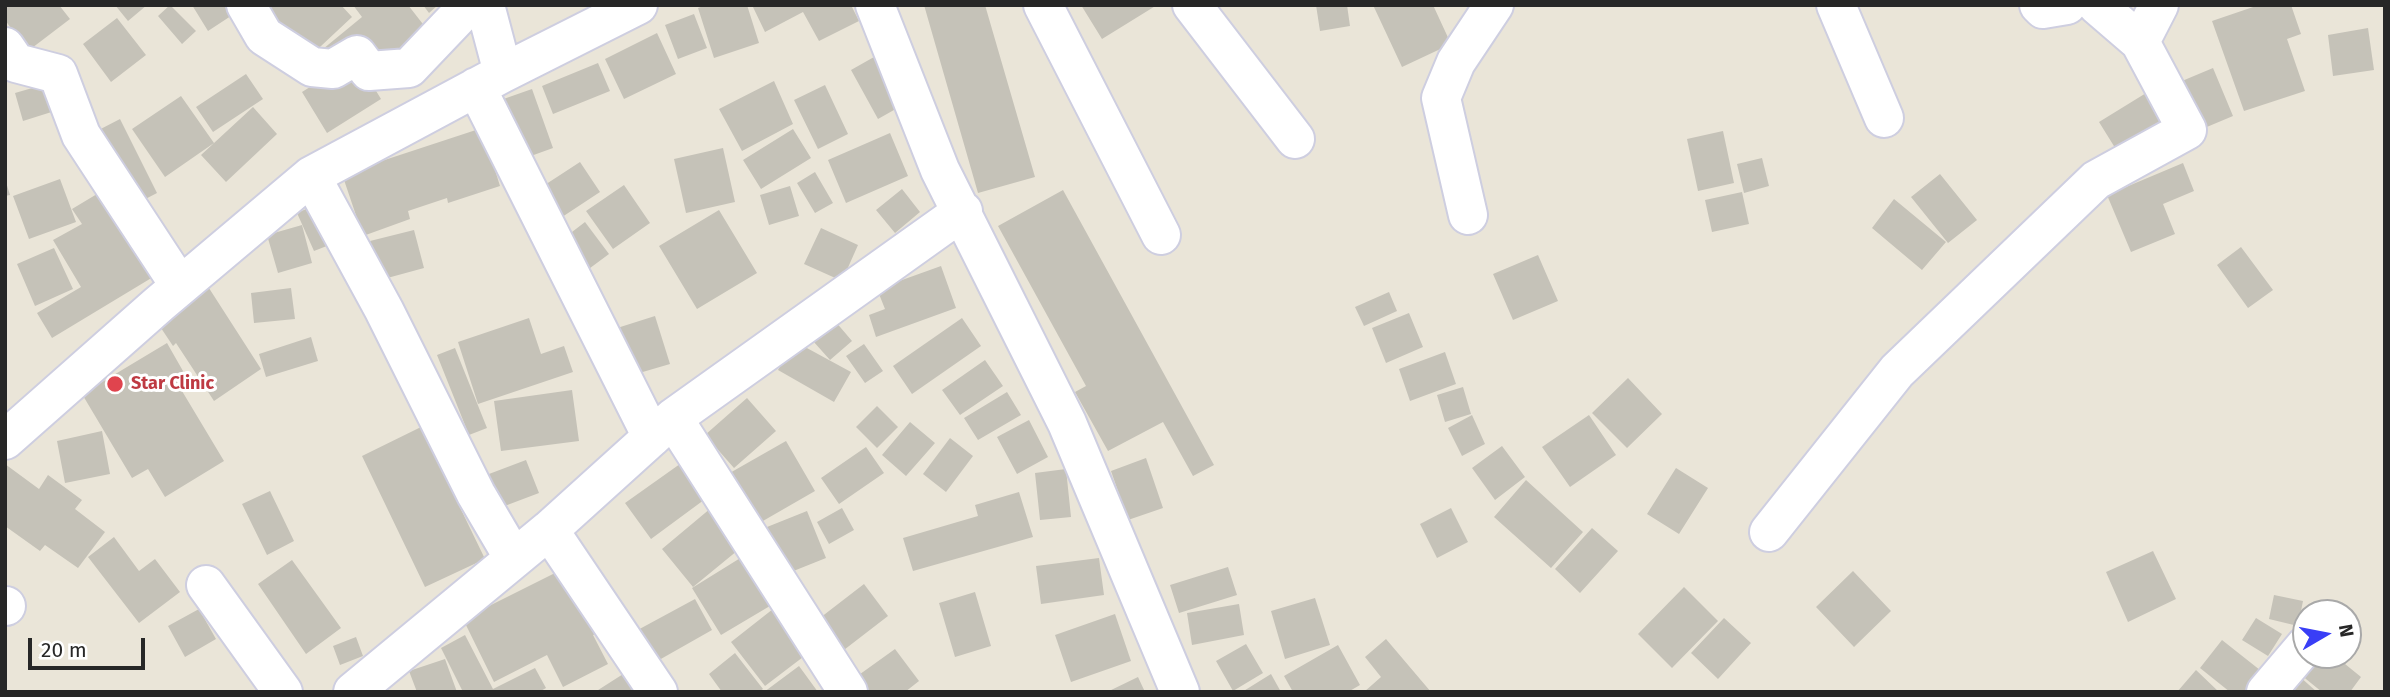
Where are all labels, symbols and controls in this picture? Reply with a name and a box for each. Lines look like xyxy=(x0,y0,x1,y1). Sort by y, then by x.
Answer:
place label: Star Clinic xyxy=(131,373,214,395)
marker: Star Clinic xyxy=(105,374,125,394)
north arrow xyxy=(2292,599,2362,669)
text: N xyxy=(2334,622,2359,639)
scale bar xyxy=(32,624,149,668)
text: 20 m xyxy=(41,637,87,663)

